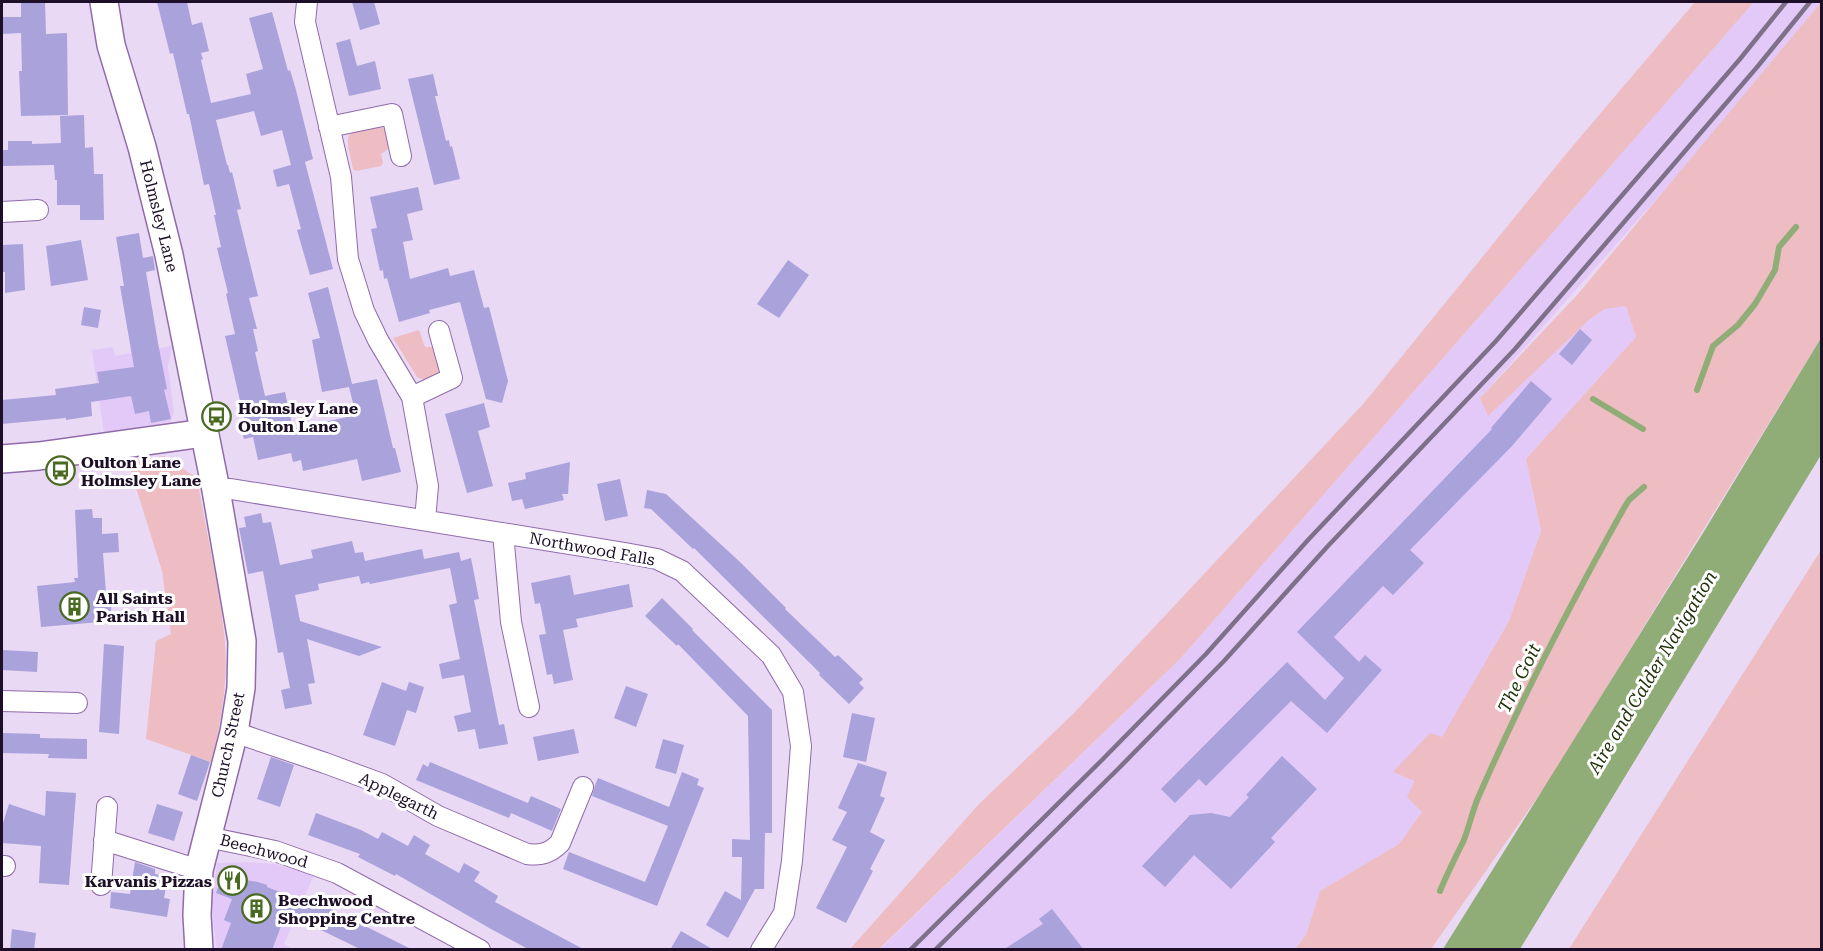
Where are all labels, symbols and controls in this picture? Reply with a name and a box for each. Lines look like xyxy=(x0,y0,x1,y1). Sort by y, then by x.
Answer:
street label: Holmsley Lane xyxy=(136,158,182,274)
place label: Holmsley Lane Oulton Lane xyxy=(238,399,358,436)
bus stop icon: Holmsley Lane Oulton Lane xyxy=(201,401,233,433)
place label: Oulton Lane Holmsley Lane xyxy=(81,453,201,490)
bus stop icon: Oulton Lane Holmsley Lane xyxy=(44,455,76,487)
street label: Northwood Falls xyxy=(528,529,657,569)
water label: Aire and Calder Navigation xyxy=(1583,567,1721,778)
place label: All Saints Parish Hall xyxy=(96,589,186,626)
building icon: All Saints Parish Hall xyxy=(59,591,91,623)
water label: The Goit xyxy=(1493,640,1545,716)
street label: Church Street xyxy=(208,691,248,799)
street label: Applegarth xyxy=(356,769,442,823)
street label: Beechwood xyxy=(218,830,310,872)
restaurant icon: Karvanis Pizzas xyxy=(217,865,249,897)
place label: Karvanis Pizzas xyxy=(85,872,212,891)
place label: Beechwood Shopping Centre xyxy=(278,891,415,928)
building icon: Beechwood Shopping Centre xyxy=(241,893,273,925)

